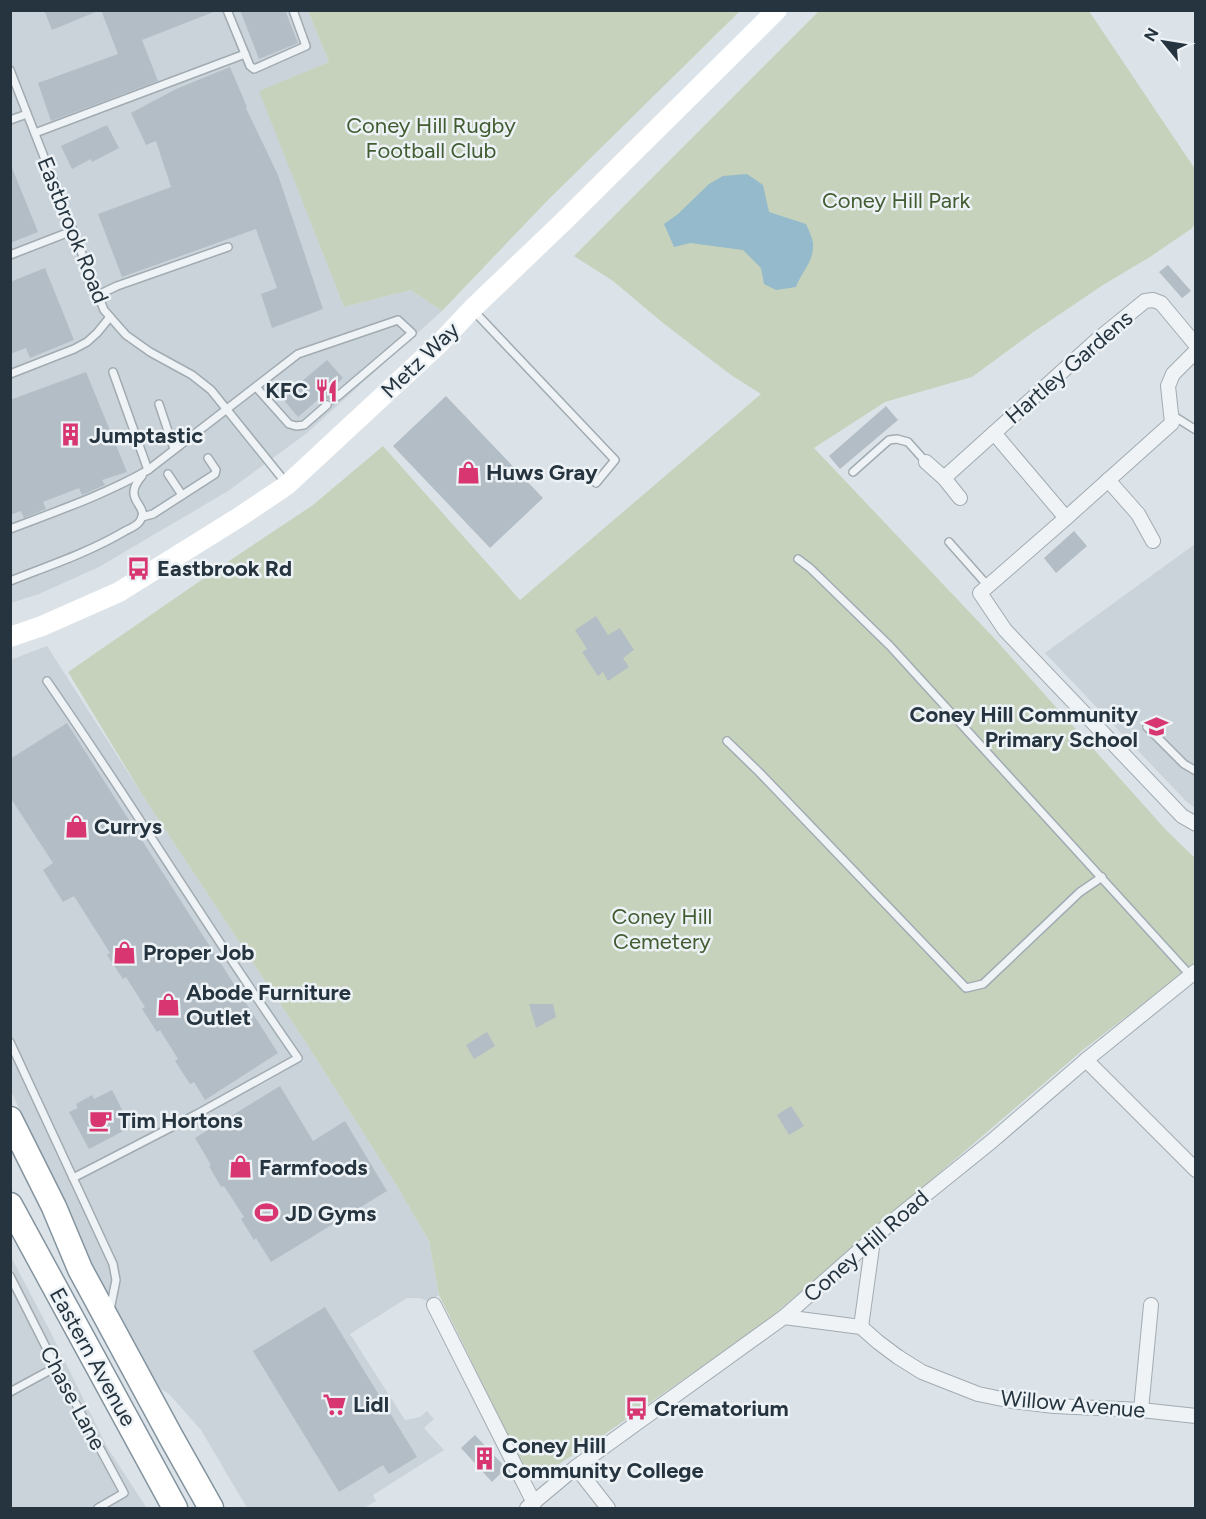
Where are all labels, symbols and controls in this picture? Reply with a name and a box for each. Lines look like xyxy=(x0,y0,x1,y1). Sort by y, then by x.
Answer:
north arrow xyxy=(1134,12,1194,72)
text: N xyxy=(1140,25,1163,45)
park label: Coney Hill Rugby Football Club xyxy=(346,112,516,164)
street label: Eastbrook Road xyxy=(31,153,115,307)
park label: Coney Hill Park xyxy=(822,187,970,214)
street label: Hartley Gardens xyxy=(1000,304,1138,430)
street label: Metz Way xyxy=(375,316,465,404)
place label: KFC xyxy=(265,377,308,404)
restaurant icon: KFC xyxy=(313,377,339,403)
building icon: Jumptastic xyxy=(58,422,84,448)
place label: Jumptastic xyxy=(89,422,203,449)
shop icon: Huws Gray xyxy=(455,459,481,485)
place label: Huws Gray xyxy=(486,459,598,486)
bus stop icon: Eastbrook Rd xyxy=(126,555,152,581)
place label: Eastbrook Rd xyxy=(157,555,292,582)
place label: Coney Hill Community Primary School xyxy=(909,701,1138,753)
school or university icon: Coney Hill Community Primary School xyxy=(1143,714,1169,740)
shop icon: Currys xyxy=(63,813,89,839)
place label: Currys xyxy=(94,813,162,840)
park label: Coney Hill Cemetery xyxy=(612,903,712,955)
shop icon: Proper Job xyxy=(112,939,138,965)
place label: Proper Job xyxy=(143,939,254,966)
place label: Abode Furniture Outlet xyxy=(186,979,351,1031)
shop icon: Abode Furniture Outlet xyxy=(155,992,181,1018)
cafe icon: Tim Hortons xyxy=(87,1107,113,1133)
place label: Tim Hortons xyxy=(118,1107,243,1134)
shop icon: Farmfoods xyxy=(228,1154,254,1180)
place label: Farmfoods xyxy=(259,1154,368,1181)
street label: Coney Hill Road xyxy=(798,1184,934,1308)
sports icon: JD Gyms xyxy=(254,1200,280,1226)
place label: JD Gyms xyxy=(285,1200,376,1227)
street label: Eastern Avenue xyxy=(44,1283,142,1431)
street label: Chase Lane xyxy=(34,1341,112,1455)
street label: Willow Avenue xyxy=(999,1384,1147,1424)
supermarket icon: Lidl xyxy=(322,1391,348,1417)
place label: Lidl xyxy=(353,1391,389,1418)
bus stop icon: Crematorium xyxy=(623,1395,649,1421)
place label: Crematorium xyxy=(654,1395,789,1422)
place label: Coney Hill Community College xyxy=(502,1432,704,1484)
building icon: Coney Hill Community College xyxy=(471,1445,497,1471)

